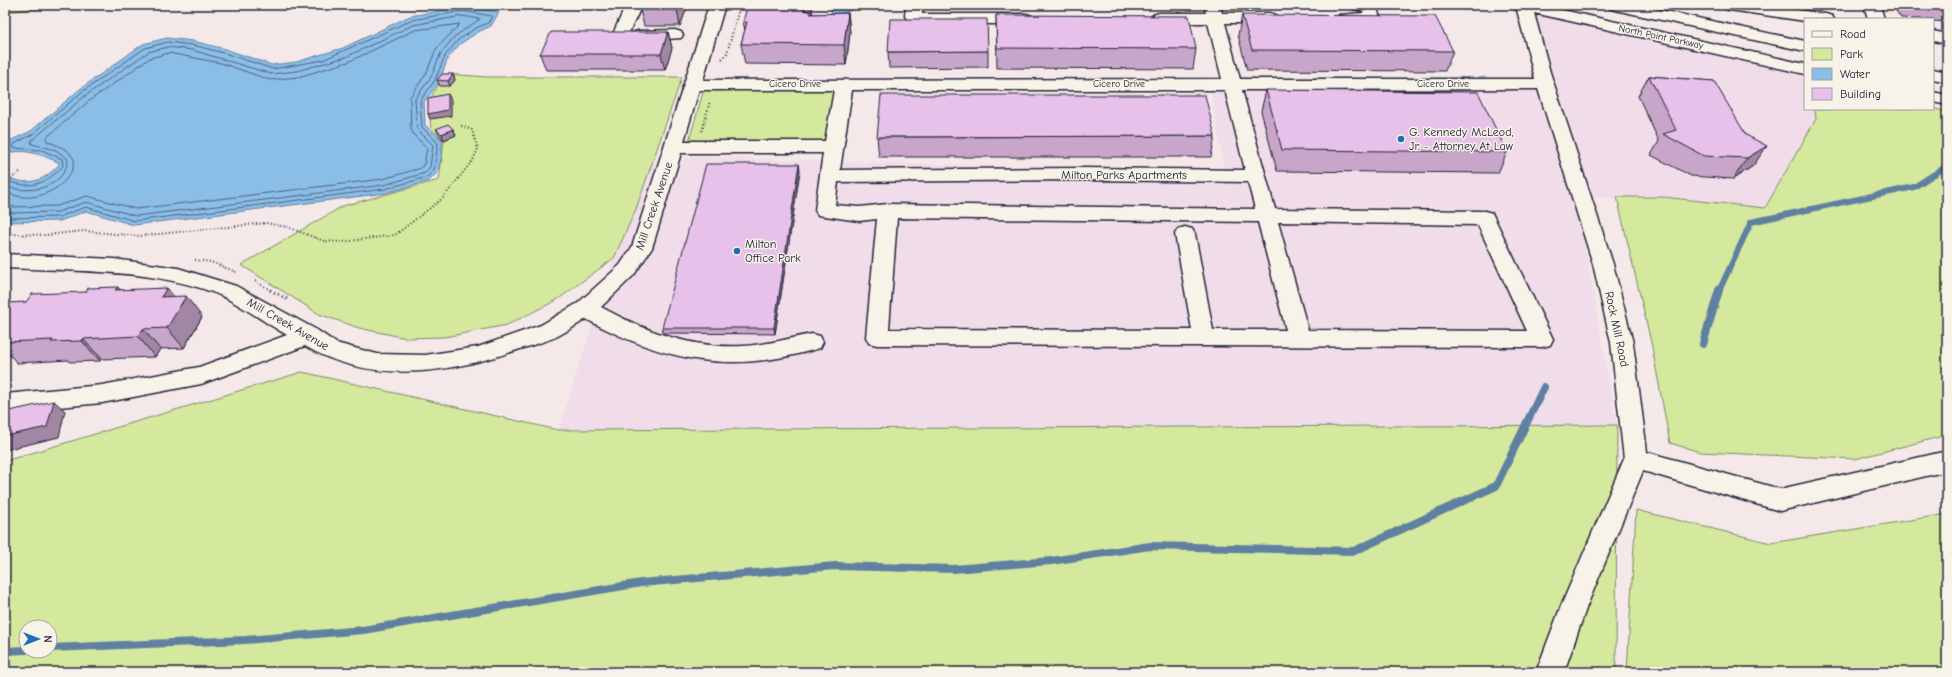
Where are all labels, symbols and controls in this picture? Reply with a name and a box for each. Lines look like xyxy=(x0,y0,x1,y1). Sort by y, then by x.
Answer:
legend xyxy=(1804,18,1934,110)
street label: North Point Parkway xyxy=(1617,22,1705,52)
text: Road xyxy=(1840,27,1866,41)
text: Park xyxy=(1840,47,1863,61)
text: Water xyxy=(1840,67,1870,81)
street label: Cicero Drive xyxy=(769,78,821,90)
street label: Cicero Drive xyxy=(1093,78,1145,90)
street label: Cicero Drive xyxy=(1417,78,1469,90)
text: Building xyxy=(1840,87,1881,101)
place label: G. Kennedy McLeod, Jr. - Attorney At Law xyxy=(1409,125,1514,153)
marker: G. Kennedy McLeod, Jr. - Attorney At Law xyxy=(1396,134,1406,144)
street label: Mill Creek Avenue xyxy=(632,160,676,252)
street label: Milton Parks Apartments xyxy=(1061,168,1187,182)
place label: Milton Office Park xyxy=(745,237,801,265)
marker: Milton Office Park xyxy=(732,246,742,256)
street label: Rock Mill Road xyxy=(1602,290,1632,368)
street label: Mill Creek Avenue xyxy=(245,295,331,353)
north arrow xyxy=(18,619,58,659)
text: N xyxy=(41,635,54,643)

